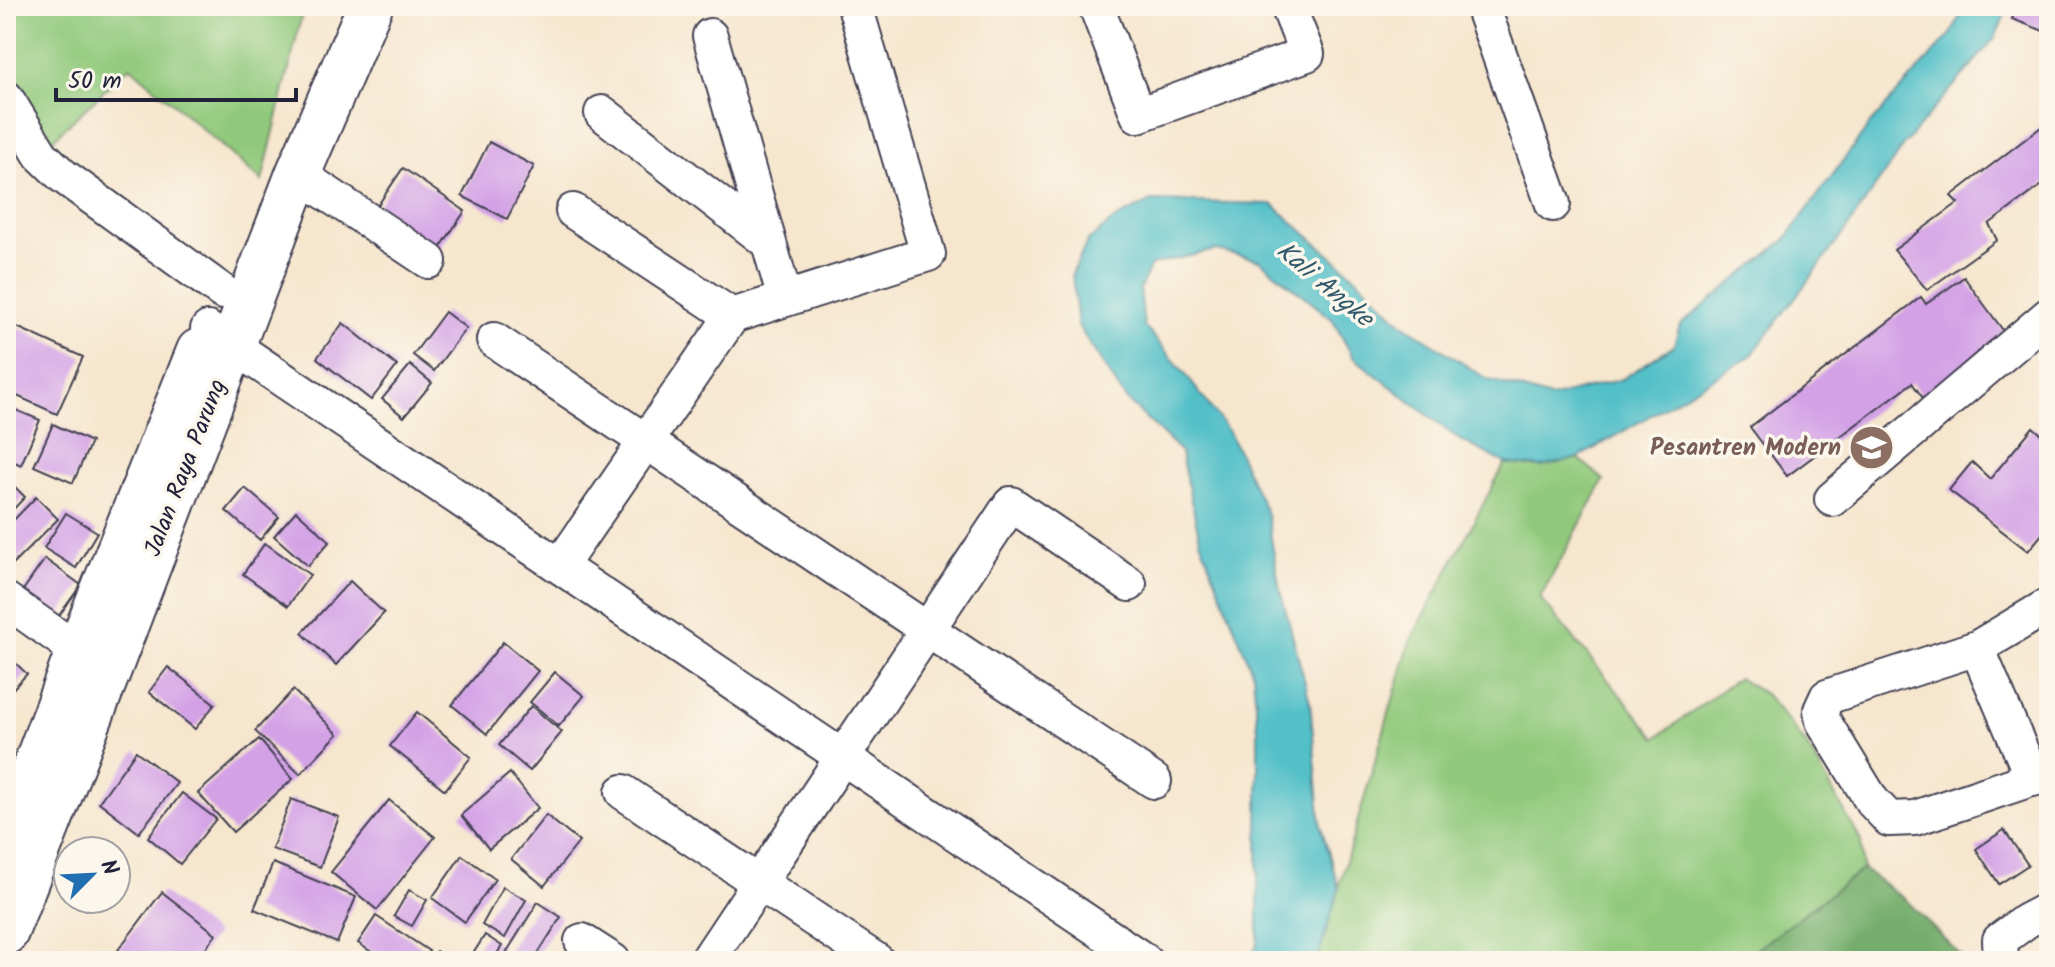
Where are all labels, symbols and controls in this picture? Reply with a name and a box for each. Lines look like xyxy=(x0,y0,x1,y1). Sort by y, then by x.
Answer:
scale bar xyxy=(56,52,296,102)
text: 50 m xyxy=(68,62,122,101)
water label: Kali Angke xyxy=(1266,231,1384,340)
street label: Jalan Raya Parung xyxy=(134,374,238,562)
school or university icon: Pesantren Modern xyxy=(1848,424,1896,472)
place label: Pesantren Modern xyxy=(1650,429,1841,468)
north arrow xyxy=(52,835,132,915)
text: N xyxy=(89,854,127,881)

